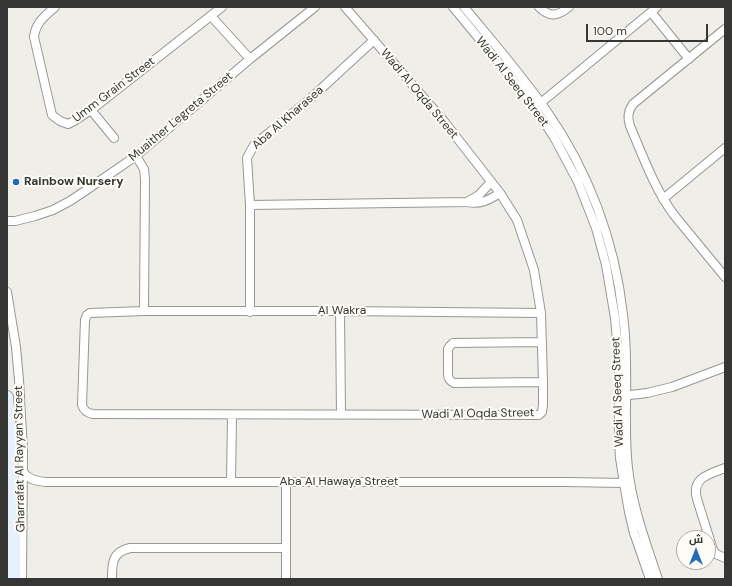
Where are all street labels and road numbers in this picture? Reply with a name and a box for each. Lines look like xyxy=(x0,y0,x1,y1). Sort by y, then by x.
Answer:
street label: Wadi Al Seeq Street xyxy=(472,34,552,130)
street label: Wadi Al Oqda Street xyxy=(377,46,461,142)
street label: Umm Grain Street xyxy=(70,54,158,126)
street label: Muaither Legreta Street xyxy=(126,69,236,165)
street label: Aba Al Kharasea xyxy=(249,83,327,153)
street label: Al Wakra xyxy=(318,304,366,318)
street label: Wadi Al Seeq Street xyxy=(609,337,627,447)
street label: Gharrafat Al Rayyan Street xyxy=(12,386,28,532)
street label: Wadi Al Oqda Street xyxy=(421,406,535,422)
street label: Aba Al Hawaya Street xyxy=(280,475,398,489)

